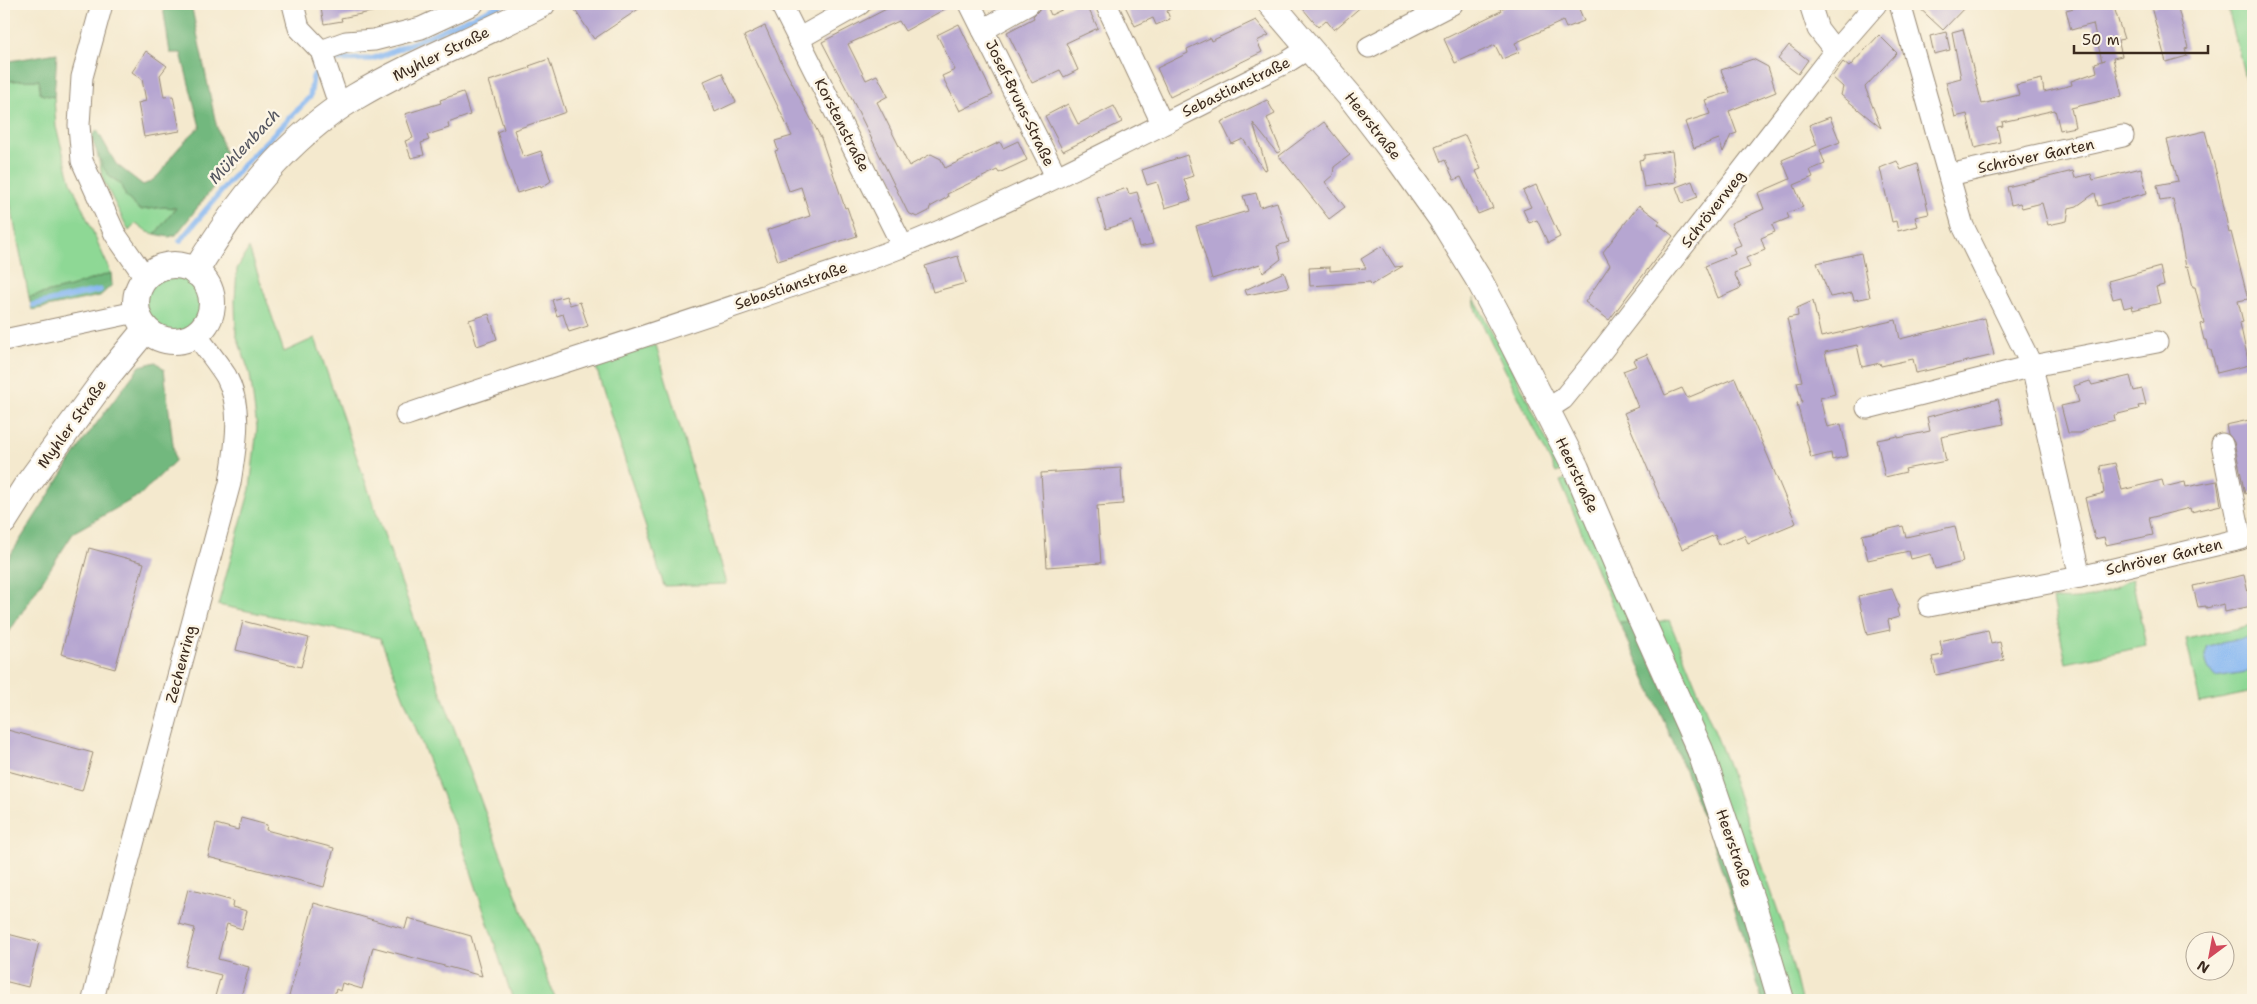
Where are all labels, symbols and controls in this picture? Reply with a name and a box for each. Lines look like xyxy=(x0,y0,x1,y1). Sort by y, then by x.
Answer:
street label: Myhler Straße xyxy=(389,22,493,86)
scale bar xyxy=(2074,22,2208,54)
text: 50 m xyxy=(2082,30,2120,50)
street label: Josef-Bruns-Straße xyxy=(981,36,1059,170)
street label: Sebastianstraße xyxy=(1179,52,1293,122)
street label: Korstenstraße xyxy=(810,75,874,175)
street label: Heerstraße xyxy=(1340,88,1406,164)
water label: Mühlenbach xyxy=(204,104,285,188)
street label: Schröver Garten xyxy=(1976,134,2096,178)
street label: Schröverweg xyxy=(1676,166,1750,252)
street label: Sebastianstraße xyxy=(732,257,850,315)
street label: Myhler Straße xyxy=(33,376,111,472)
street label: Heerstraße xyxy=(1551,434,1603,516)
street label: Schröver Garten xyxy=(2104,534,2224,580)
street label: Zechenring xyxy=(161,623,201,705)
street label: Heerstraße xyxy=(1711,806,1757,890)
north arrow xyxy=(2184,932,2234,982)
text: N xyxy=(2194,956,2213,978)

